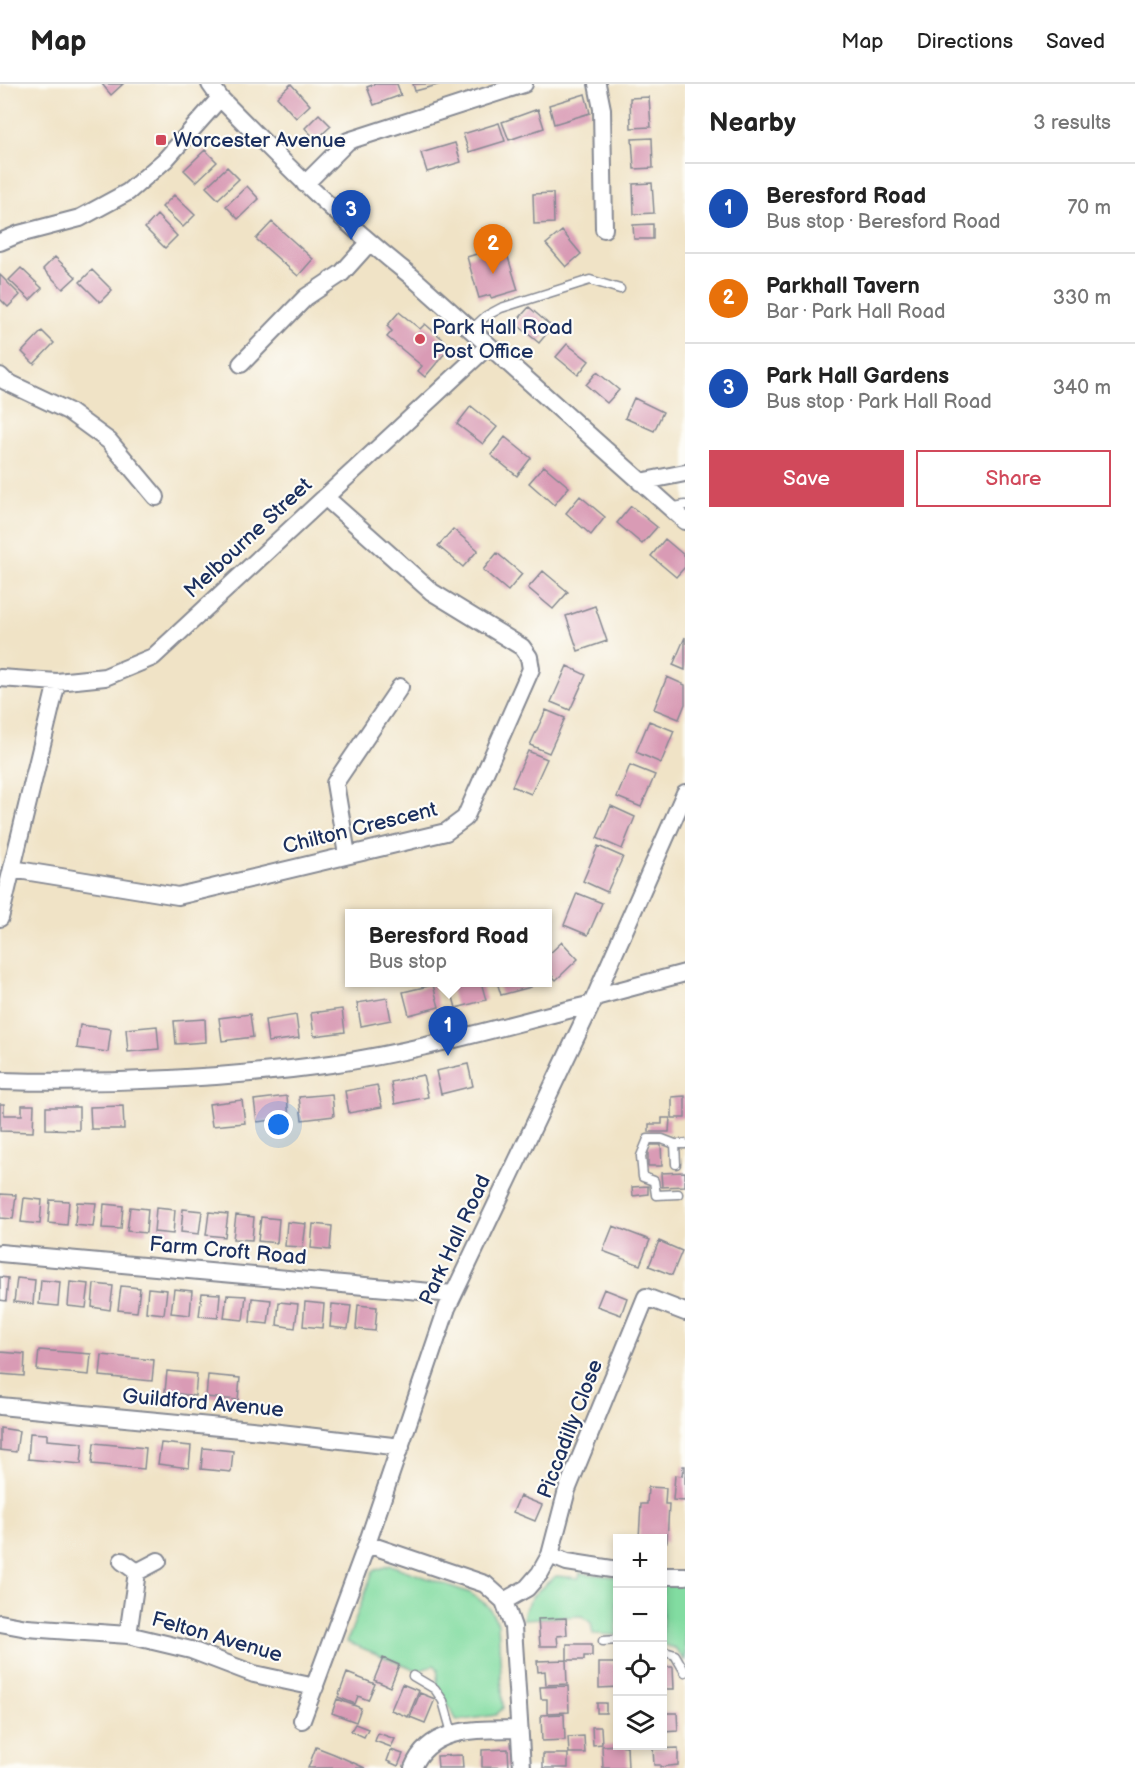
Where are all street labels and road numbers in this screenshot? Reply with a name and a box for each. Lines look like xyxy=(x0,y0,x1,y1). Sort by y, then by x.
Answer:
street label: Melbourne Street xyxy=(179,472,317,604)
street label: Chilton Crescent xyxy=(280,797,440,859)
street label: Park Hall Road xyxy=(414,1171,496,1309)
street label: Farm Croft Road xyxy=(148,1232,308,1270)
street label: Piccadilly Close xyxy=(532,1356,608,1502)
street label: Guildford Avenue xyxy=(121,1383,285,1423)
street label: Felton Avenue xyxy=(149,1606,285,1668)

